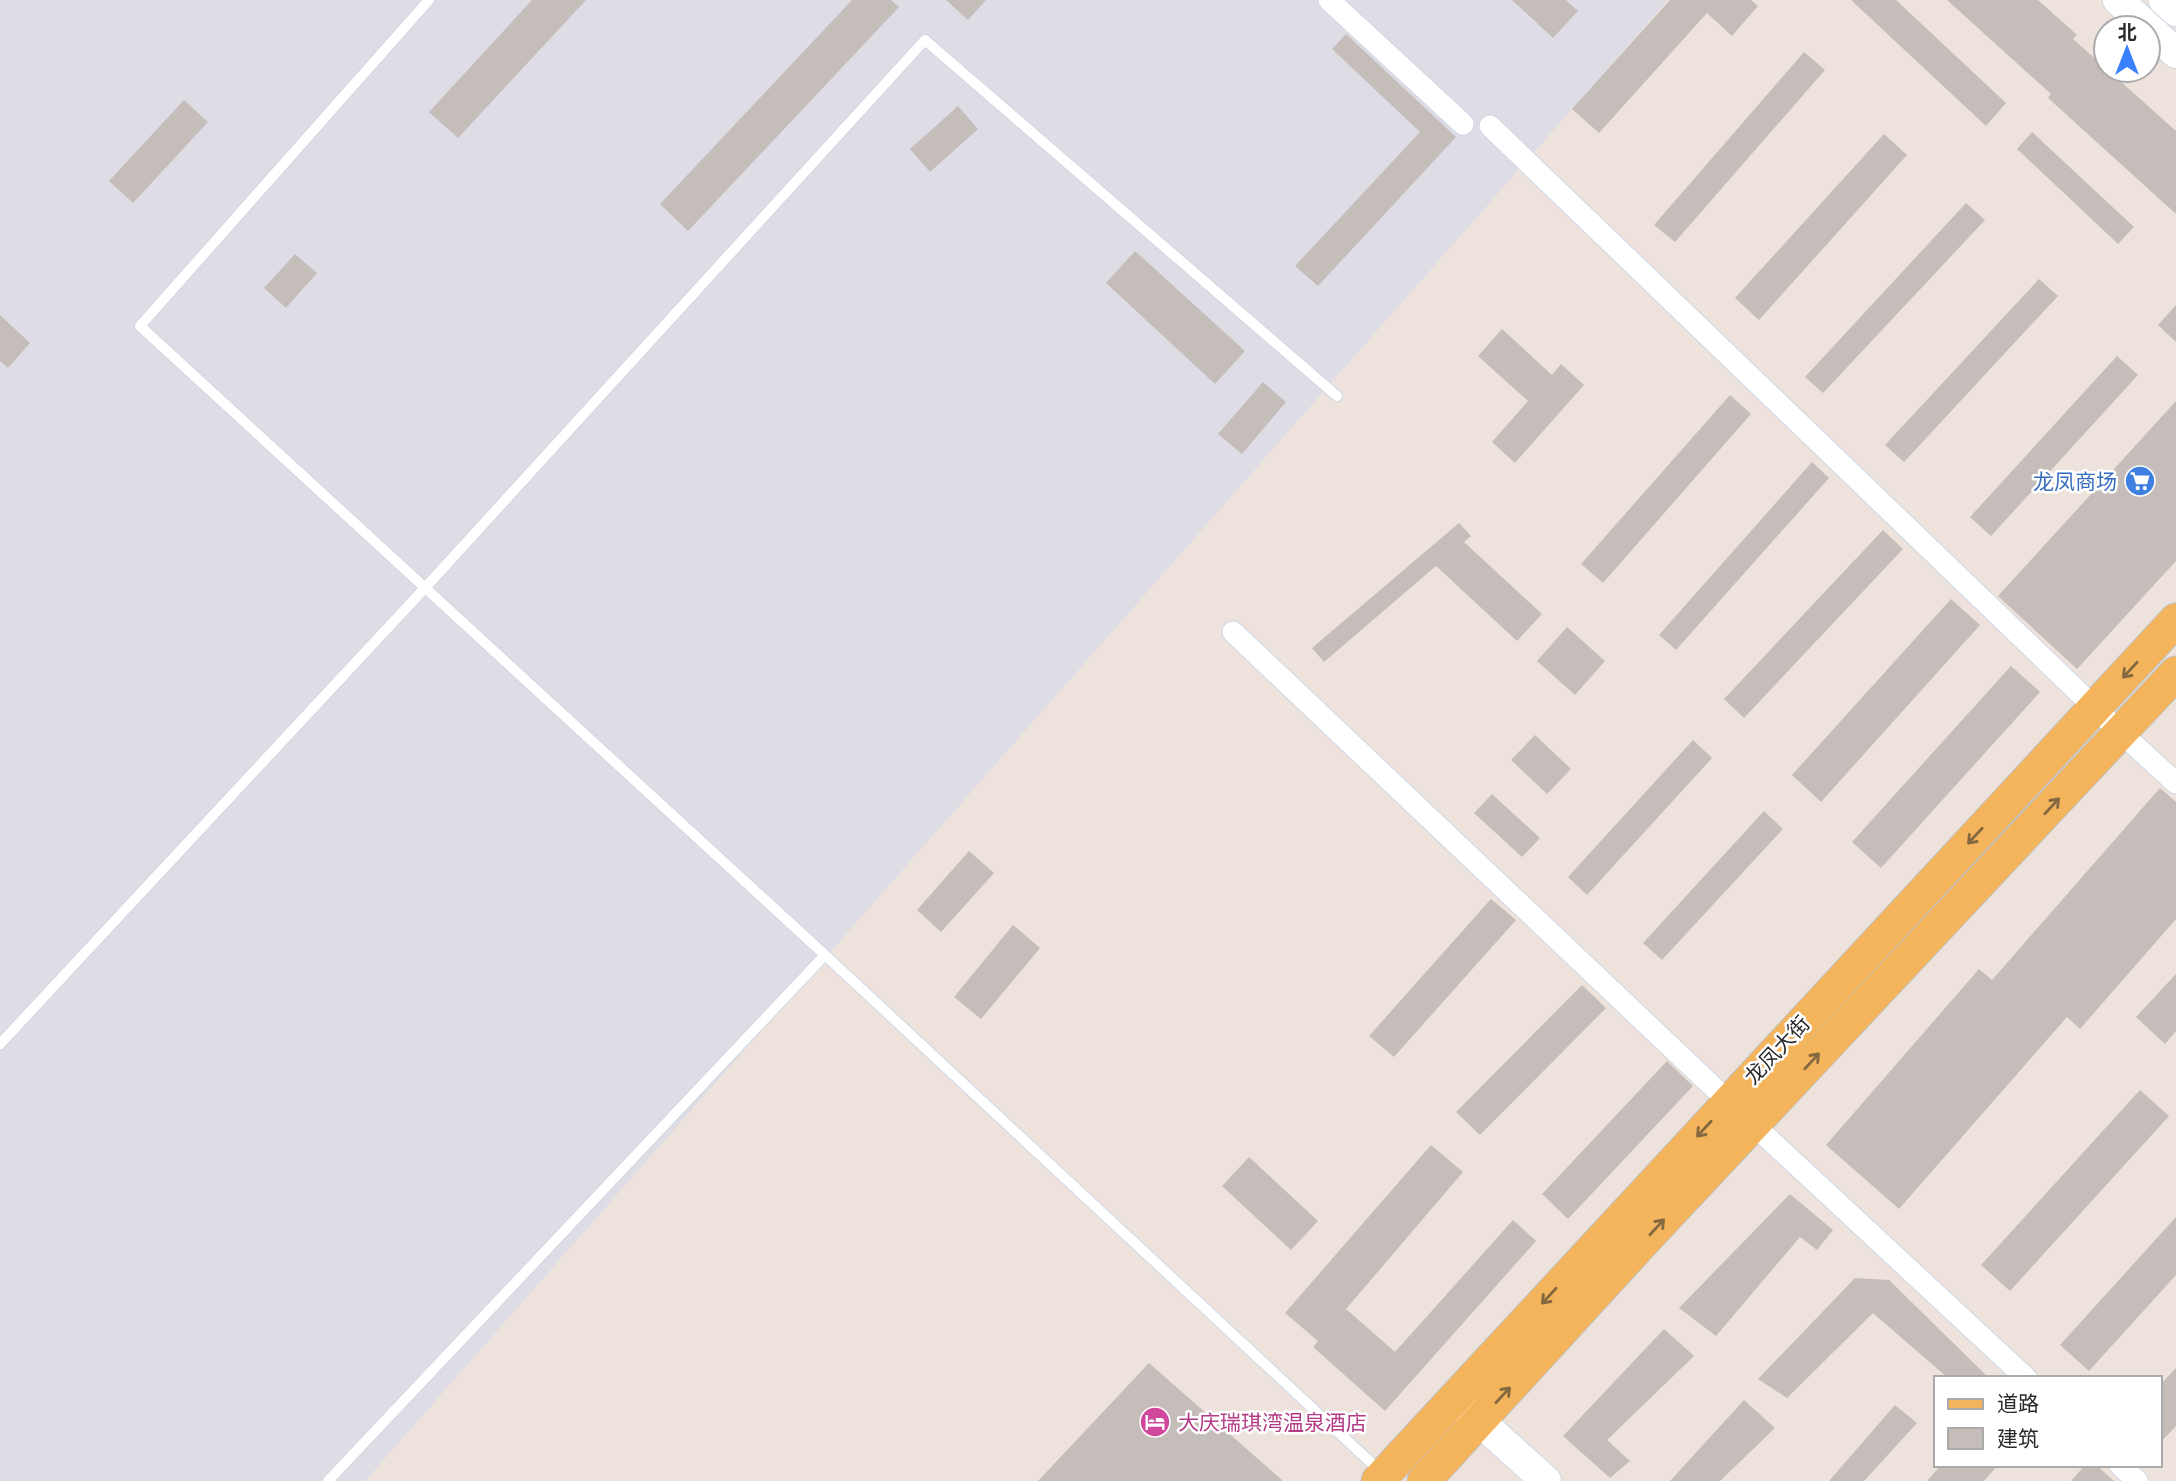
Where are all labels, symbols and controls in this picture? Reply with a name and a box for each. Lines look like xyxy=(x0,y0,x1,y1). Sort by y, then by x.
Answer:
north arrow xyxy=(2092,14,2162,84)
text: 北 xyxy=(2117,21,2137,43)
supermarket icon: 龙凤商场 xyxy=(2123,464,2157,498)
place label: 龙凤商场 xyxy=(2033,469,2117,494)
one-way arrow xyxy=(2121,661,2138,678)
one-way arrow xyxy=(2043,798,2060,815)
one-way arrow xyxy=(1967,827,1983,845)
street label: 龙凤大街 xyxy=(1739,1011,1815,1089)
one-way arrow xyxy=(1804,1053,1821,1070)
one-way arrow xyxy=(1695,1120,1712,1137)
one-way arrow xyxy=(1649,1218,1665,1236)
one-way arrow xyxy=(1541,1287,1557,1305)
legend xyxy=(1934,1376,2162,1467)
one-way arrow xyxy=(1495,1386,1511,1404)
text: 道路 xyxy=(1997,1391,2039,1416)
hotel icon: 大庆瑞琪湾温泉酒店 xyxy=(1138,1405,1172,1439)
place label: 大庆瑞琪湾温泉酒店 xyxy=(1178,1410,1367,1435)
text: 建筑 xyxy=(1997,1426,2039,1451)

